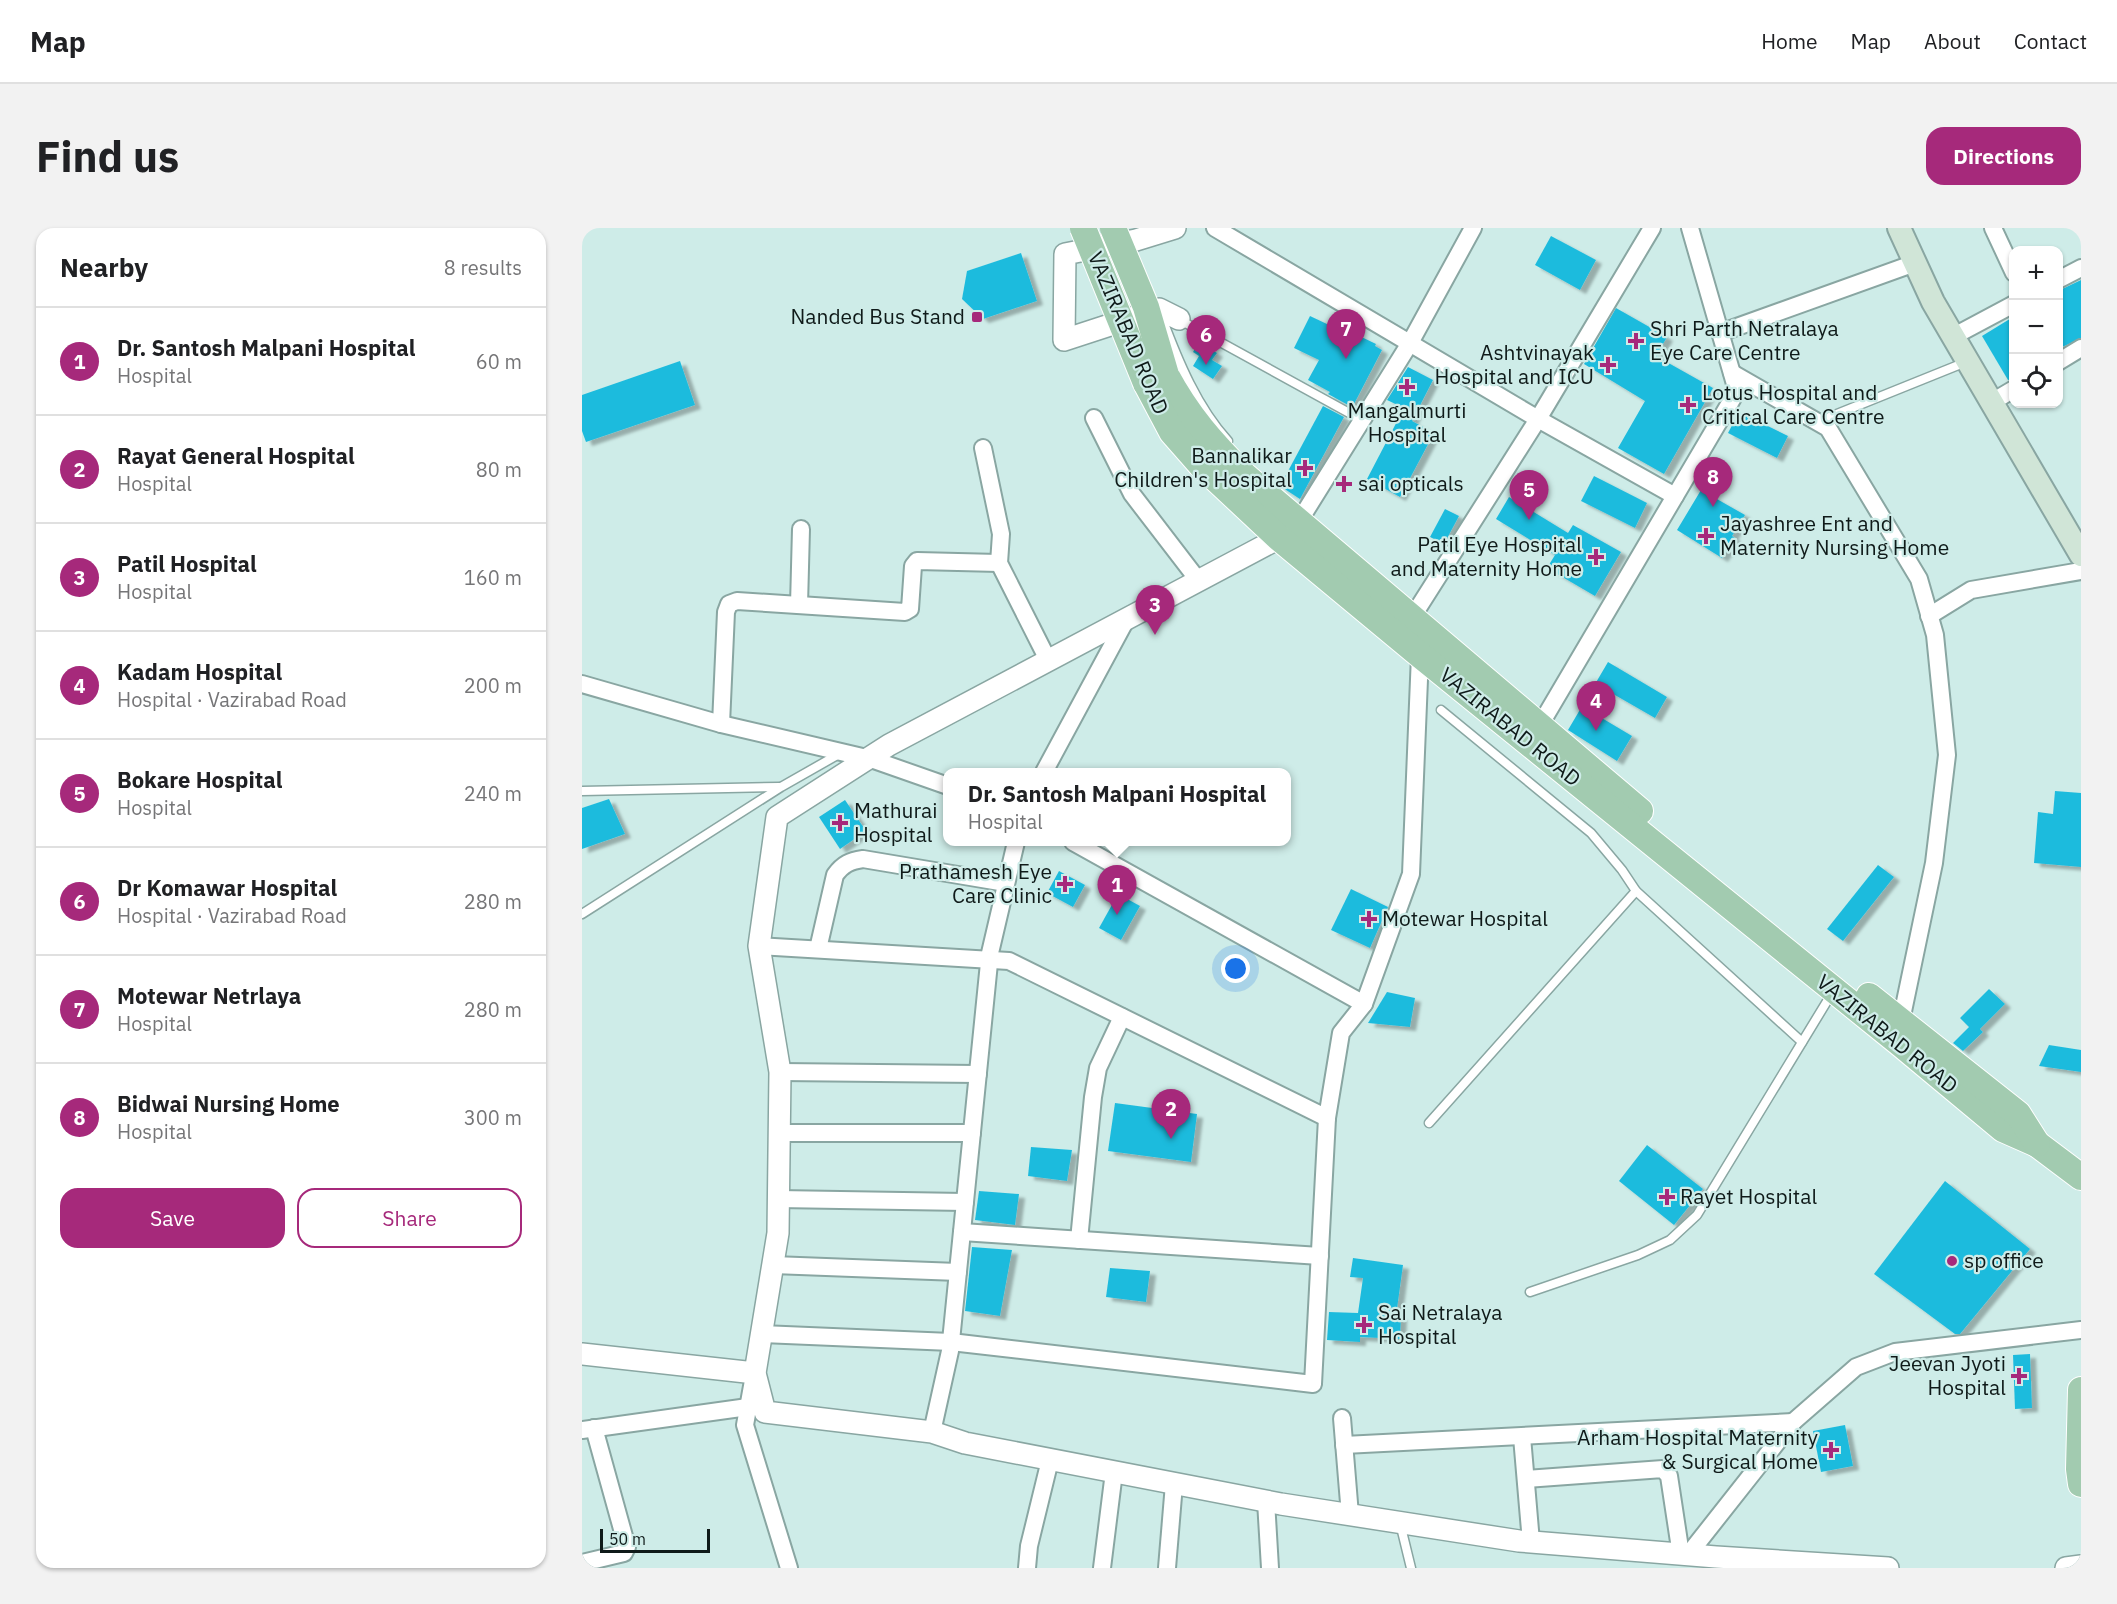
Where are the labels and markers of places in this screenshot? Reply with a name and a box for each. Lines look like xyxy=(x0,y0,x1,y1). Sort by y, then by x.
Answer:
place label: Nanded Bus Stand xyxy=(790,302,965,330)
marker: Nanded Bus Stand xyxy=(970,310,984,324)
pin: 7 xyxy=(1326,310,1365,359)
place label: Shri Parth Netralaya Eye Care Centre xyxy=(1650,314,1839,366)
pin: 6 xyxy=(1186,316,1226,365)
marker: Shri Parth Netralaya Eye Care Centre xyxy=(1627,332,1645,350)
place label: Ashtvinayak Hospital and ICU xyxy=(1435,338,1594,390)
marker: Ashtvinayak Hospital and ICU xyxy=(1599,356,1617,374)
marker: Mangalmurti Hospital xyxy=(1398,378,1416,396)
place label: Lotus Hospital and Critical Care Centre xyxy=(1702,378,1884,430)
place label: Mangalmurti Hospital xyxy=(1348,396,1466,448)
marker: Lotus Hospital and Critical Care Centre xyxy=(1679,396,1697,414)
place label: Bannalikar Children's Hospital xyxy=(1114,441,1292,493)
pin: 8 xyxy=(1694,458,1732,507)
marker: Bannalikar Children's Hospital xyxy=(1296,459,1314,477)
place label: sai opticals xyxy=(1358,469,1464,497)
pin: 5 xyxy=(1510,470,1548,520)
marker: sai opticals xyxy=(1335,475,1353,493)
place label: Jayashree Ent and Maternity Nursing Home xyxy=(1720,509,1949,561)
marker: Jayashree Ent and Maternity Nursing Home xyxy=(1697,527,1715,545)
place label: Patil Eye Hospital and Maternity Home xyxy=(1390,530,1582,582)
marker: Patil Eye Hospital and Maternity Home xyxy=(1587,548,1605,566)
pin: 3 xyxy=(1136,586,1174,635)
pin: 4 xyxy=(1576,682,1616,731)
place label: Mathurai Hospital xyxy=(854,796,938,848)
marker: Mathurai Hospital xyxy=(831,814,849,832)
place label: Prathamesh Eye Care Clinic xyxy=(899,857,1052,909)
pin: 1 xyxy=(1098,866,1136,915)
marker: Prathamesh Eye Care Clinic xyxy=(1056,875,1074,893)
place label: Motewar Hospital xyxy=(1382,904,1548,932)
marker: Motewar Hospital xyxy=(1360,910,1378,928)
pin: 2 xyxy=(1152,1090,1190,1139)
place label: Rayet Hospital xyxy=(1680,1182,1817,1210)
marker: Rayet Hospital xyxy=(1658,1188,1676,1206)
place label: sp office xyxy=(1964,1246,2044,1274)
marker: sp office xyxy=(1945,1254,1959,1268)
place label: Sai Netralaya Hospital xyxy=(1378,1298,1502,1350)
marker: Sai Netralaya Hospital xyxy=(1355,1316,1373,1334)
place label: Jeevan Jyoti Hospital xyxy=(1889,1349,2006,1401)
marker: Jeevan Jyoti Hospital xyxy=(2010,1367,2028,1385)
place label: Arham Hospital Maternity & Surgical Home xyxy=(1577,1423,1819,1475)
marker: Arham Hospital Maternity & Surgical Home xyxy=(1822,1441,1840,1459)

